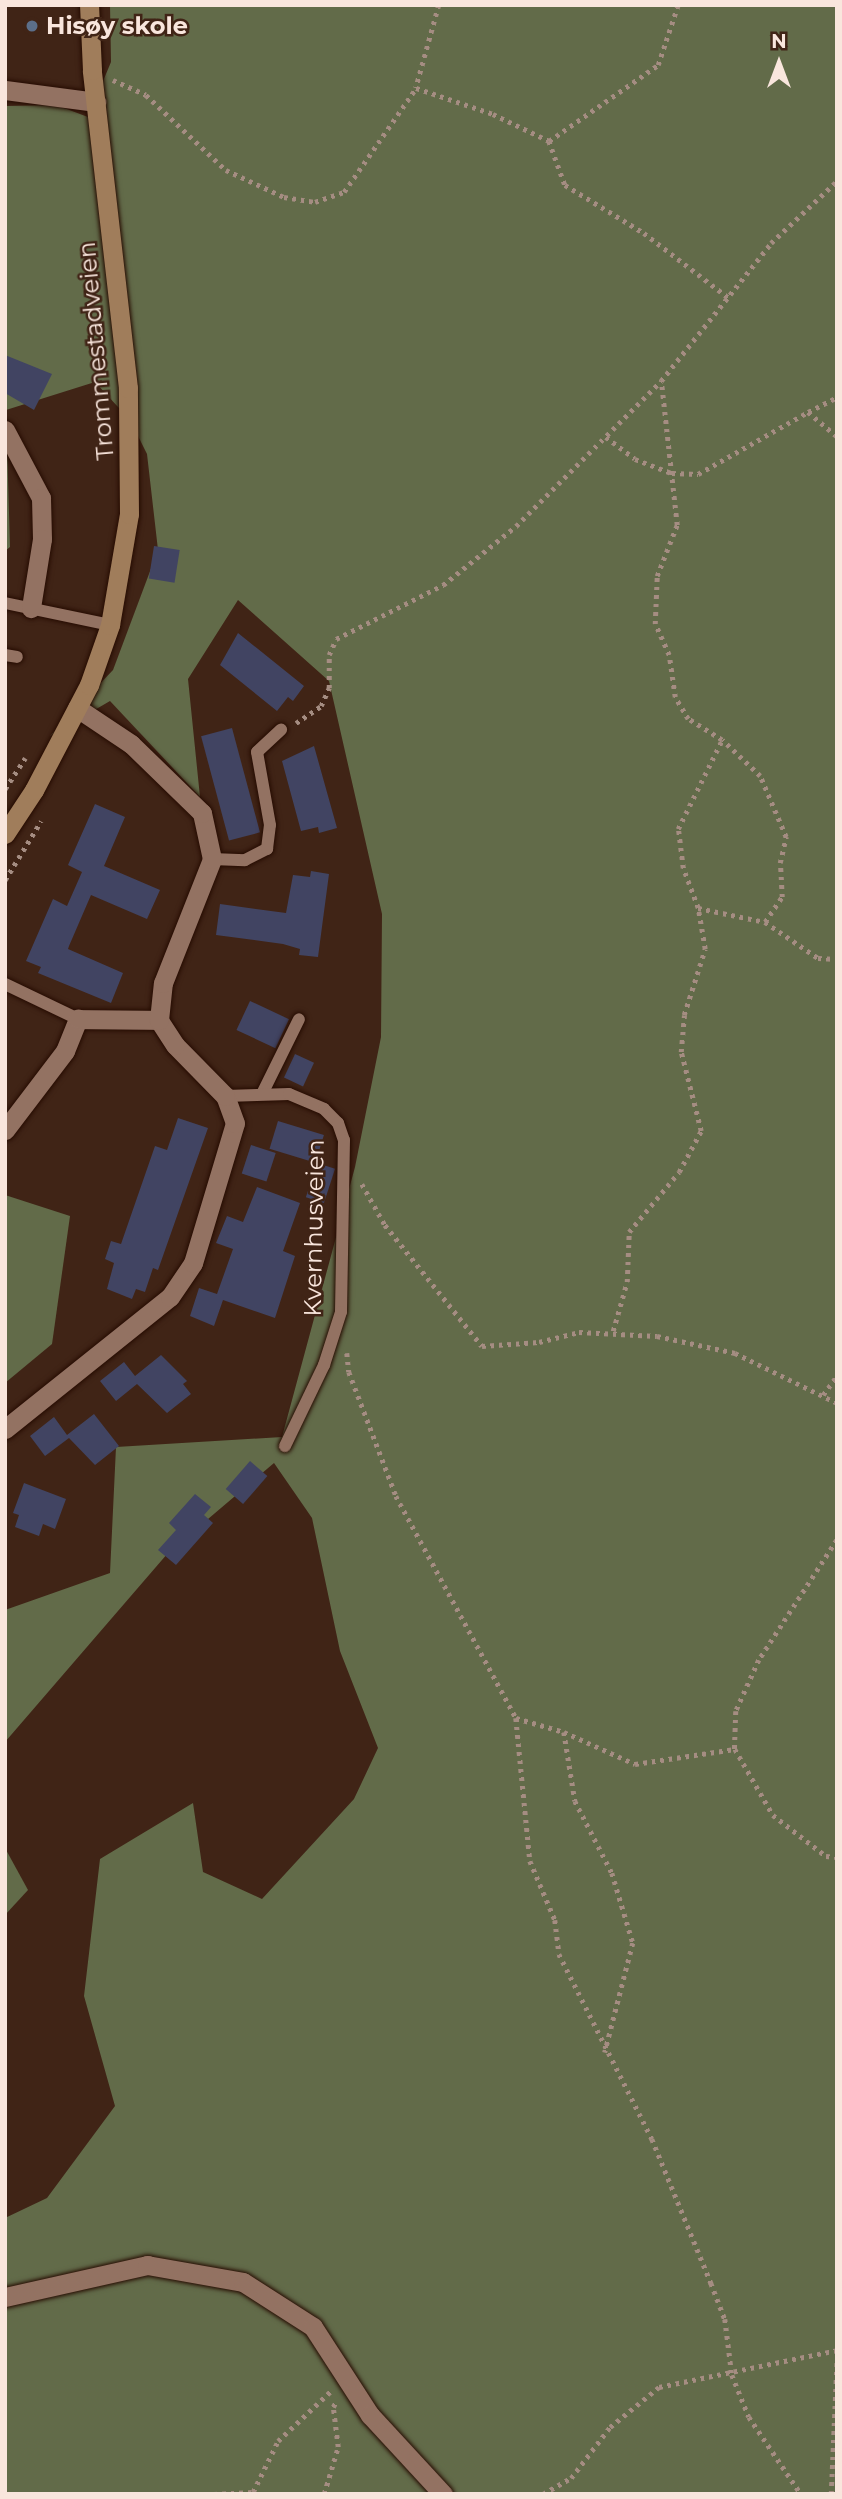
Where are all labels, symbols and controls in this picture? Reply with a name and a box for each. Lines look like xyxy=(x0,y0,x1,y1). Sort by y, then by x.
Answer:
place label: Hisøy skole xyxy=(46,12,188,40)
marker: Hisøy skole xyxy=(24,18,40,34)
north arrow xyxy=(744,28,814,98)
text: N xyxy=(771,30,787,53)
street label: Trommestadveien xyxy=(72,241,120,461)
street label: Kvernhusveien xyxy=(298,1139,330,1317)

